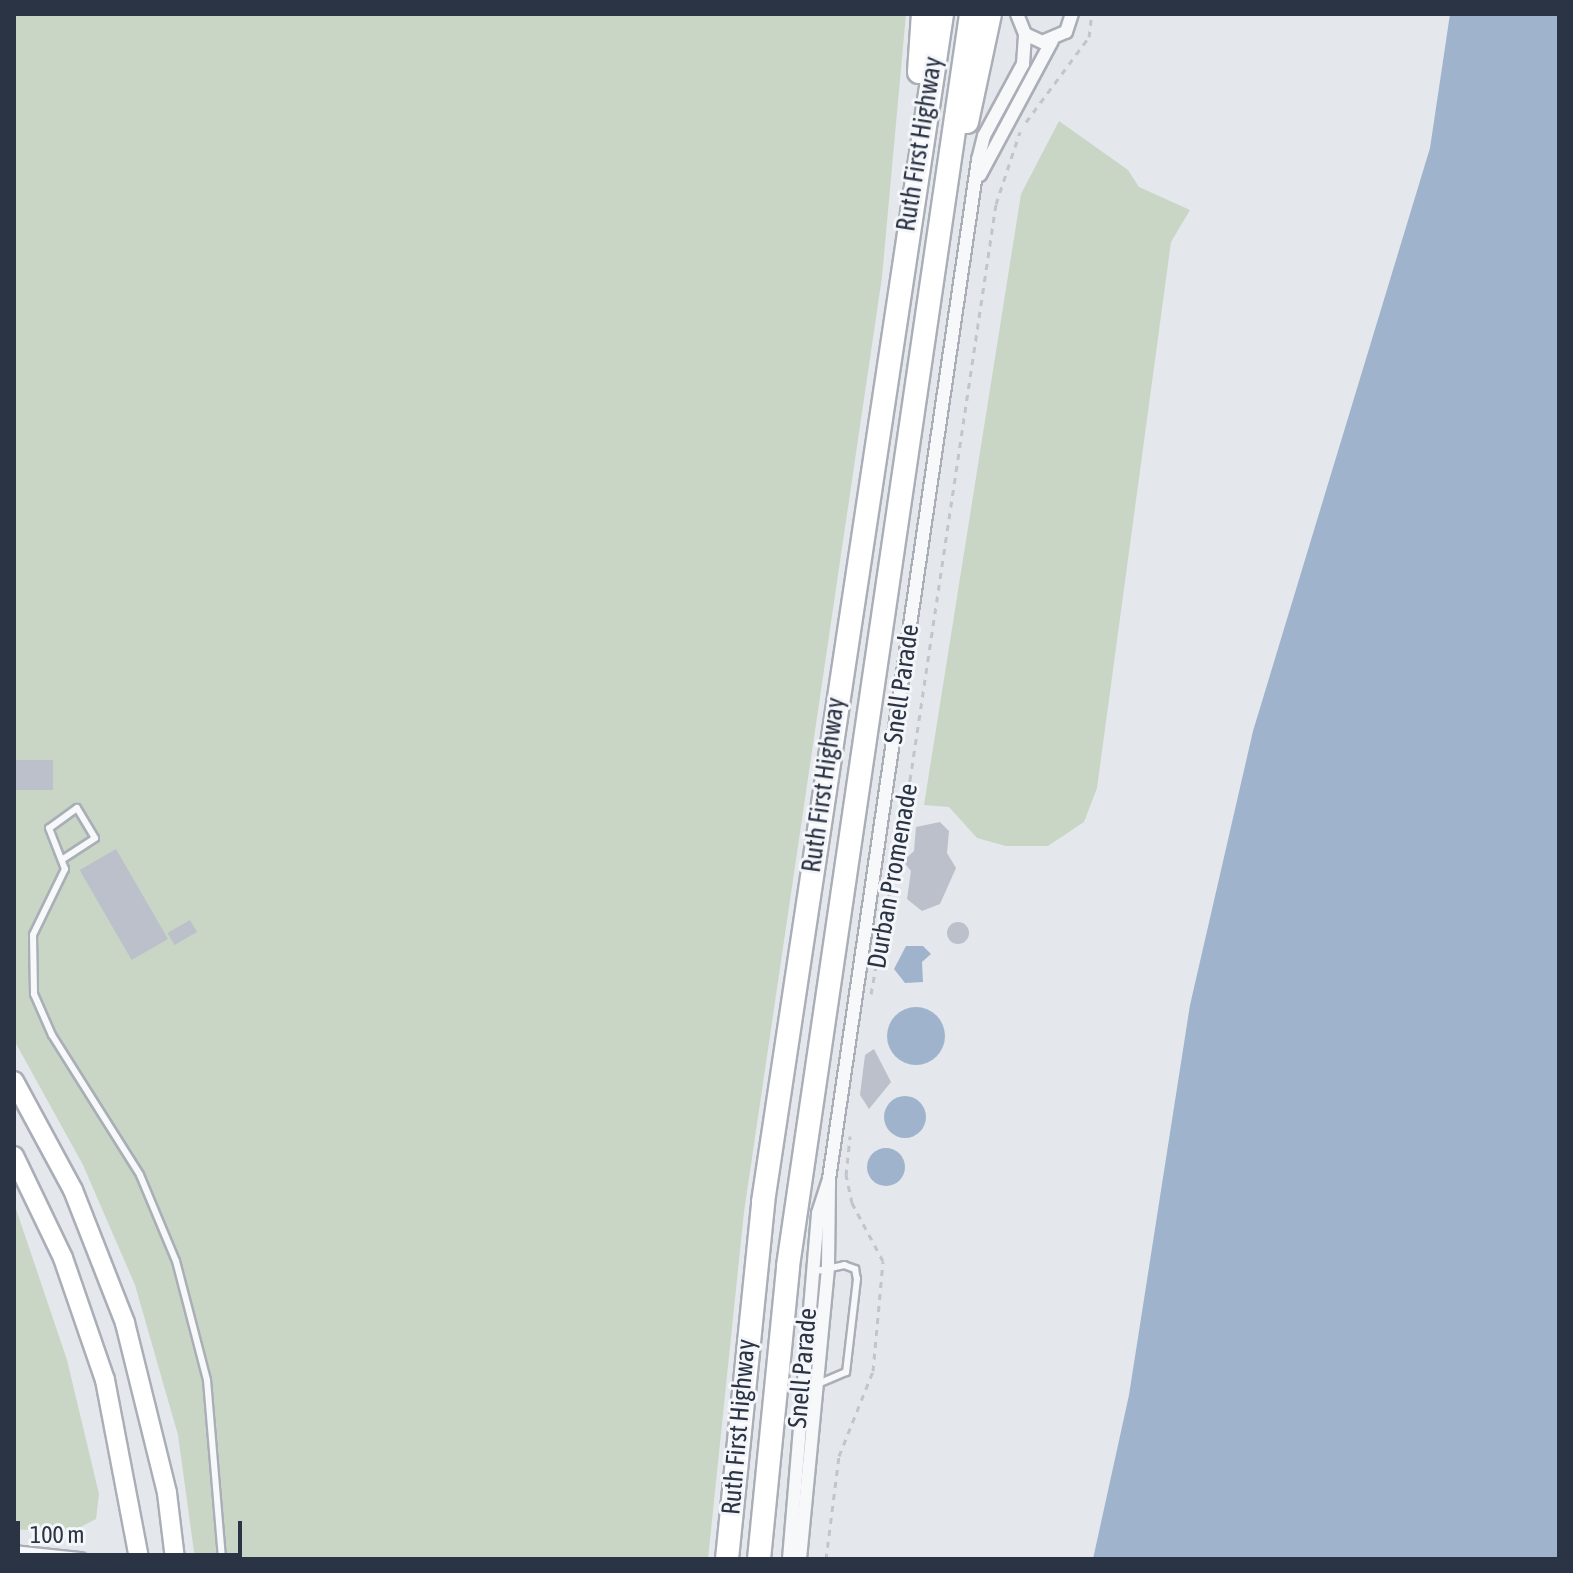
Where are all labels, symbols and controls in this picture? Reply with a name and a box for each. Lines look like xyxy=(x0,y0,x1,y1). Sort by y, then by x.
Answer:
street label: Ruth First Highway xyxy=(891,54,949,234)
street label: Snell Parade xyxy=(878,622,926,746)
street label: Ruth First Highway xyxy=(796,695,852,875)
street label: Durban Promenade xyxy=(861,781,925,971)
street label: Snell Parade xyxy=(782,1307,824,1429)
street label: Ruth First Highway xyxy=(716,1338,762,1516)
scale bar xyxy=(20,1505,246,1555)
text: 100 m xyxy=(30,1521,84,1548)

